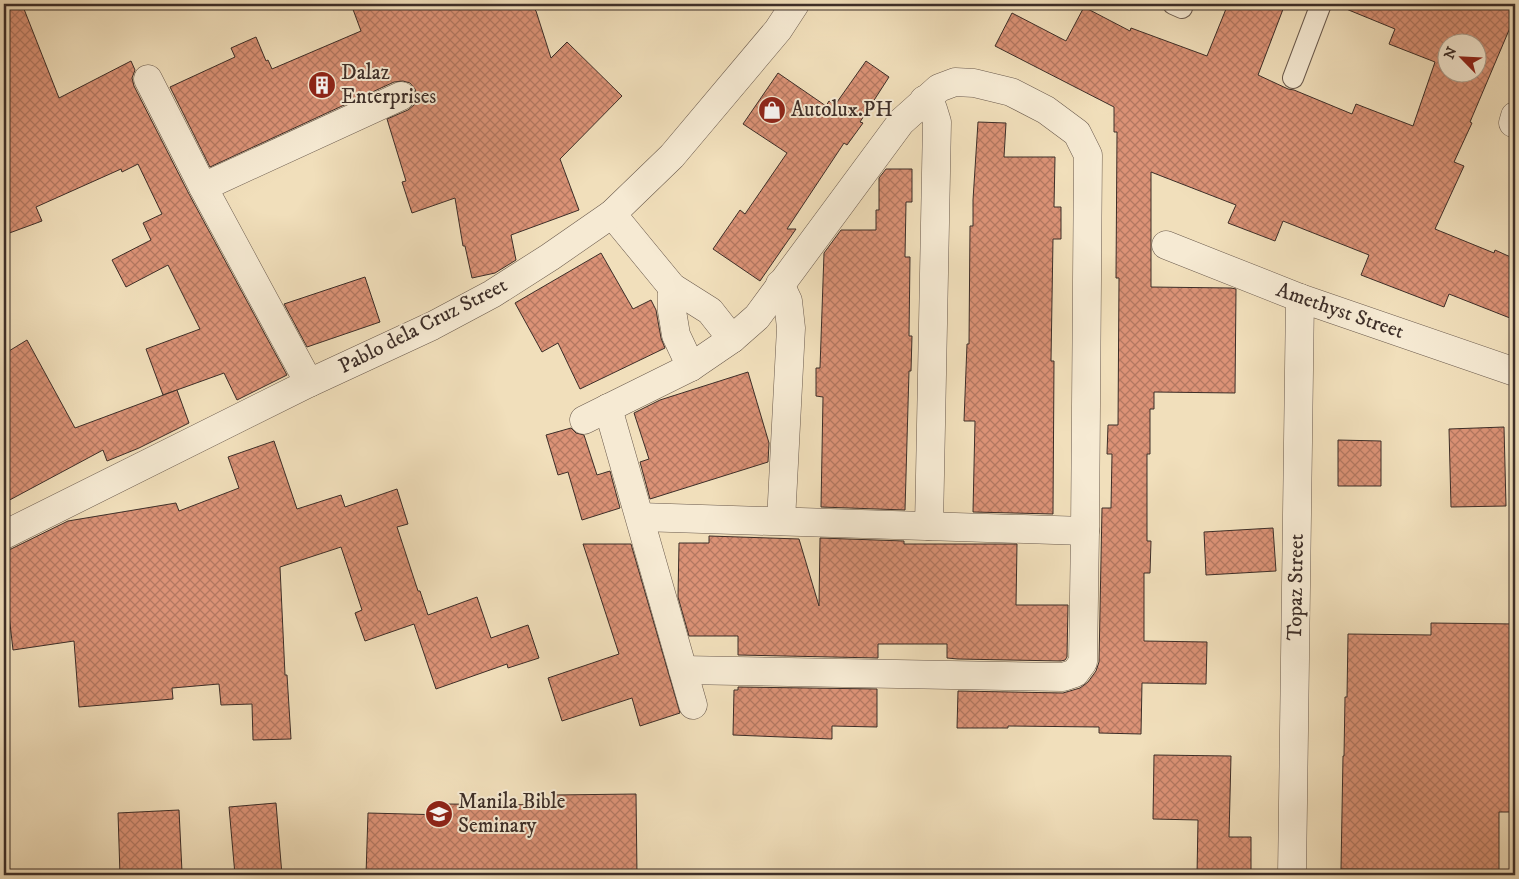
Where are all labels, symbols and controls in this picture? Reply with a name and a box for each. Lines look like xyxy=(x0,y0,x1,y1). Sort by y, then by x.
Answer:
north arrow xyxy=(1436,32,1486,82)
text: N xyxy=(1440,44,1462,62)
place label: Dalaz Enterprises xyxy=(341,60,436,110)
building icon: Dalaz Enterprises xyxy=(307,70,337,100)
shop icon: Autolux.PH xyxy=(757,95,787,125)
place label: Autolux.PH xyxy=(791,97,893,123)
street label: Pablo dela Cruz Street xyxy=(334,272,512,380)
street label: Amethyst Street xyxy=(1273,277,1407,345)
street label: Topaz Street xyxy=(1282,533,1310,641)
place label: Manila Bible Seminary xyxy=(458,789,566,839)
school or university icon: Manila Bible Seminary xyxy=(424,799,454,829)

